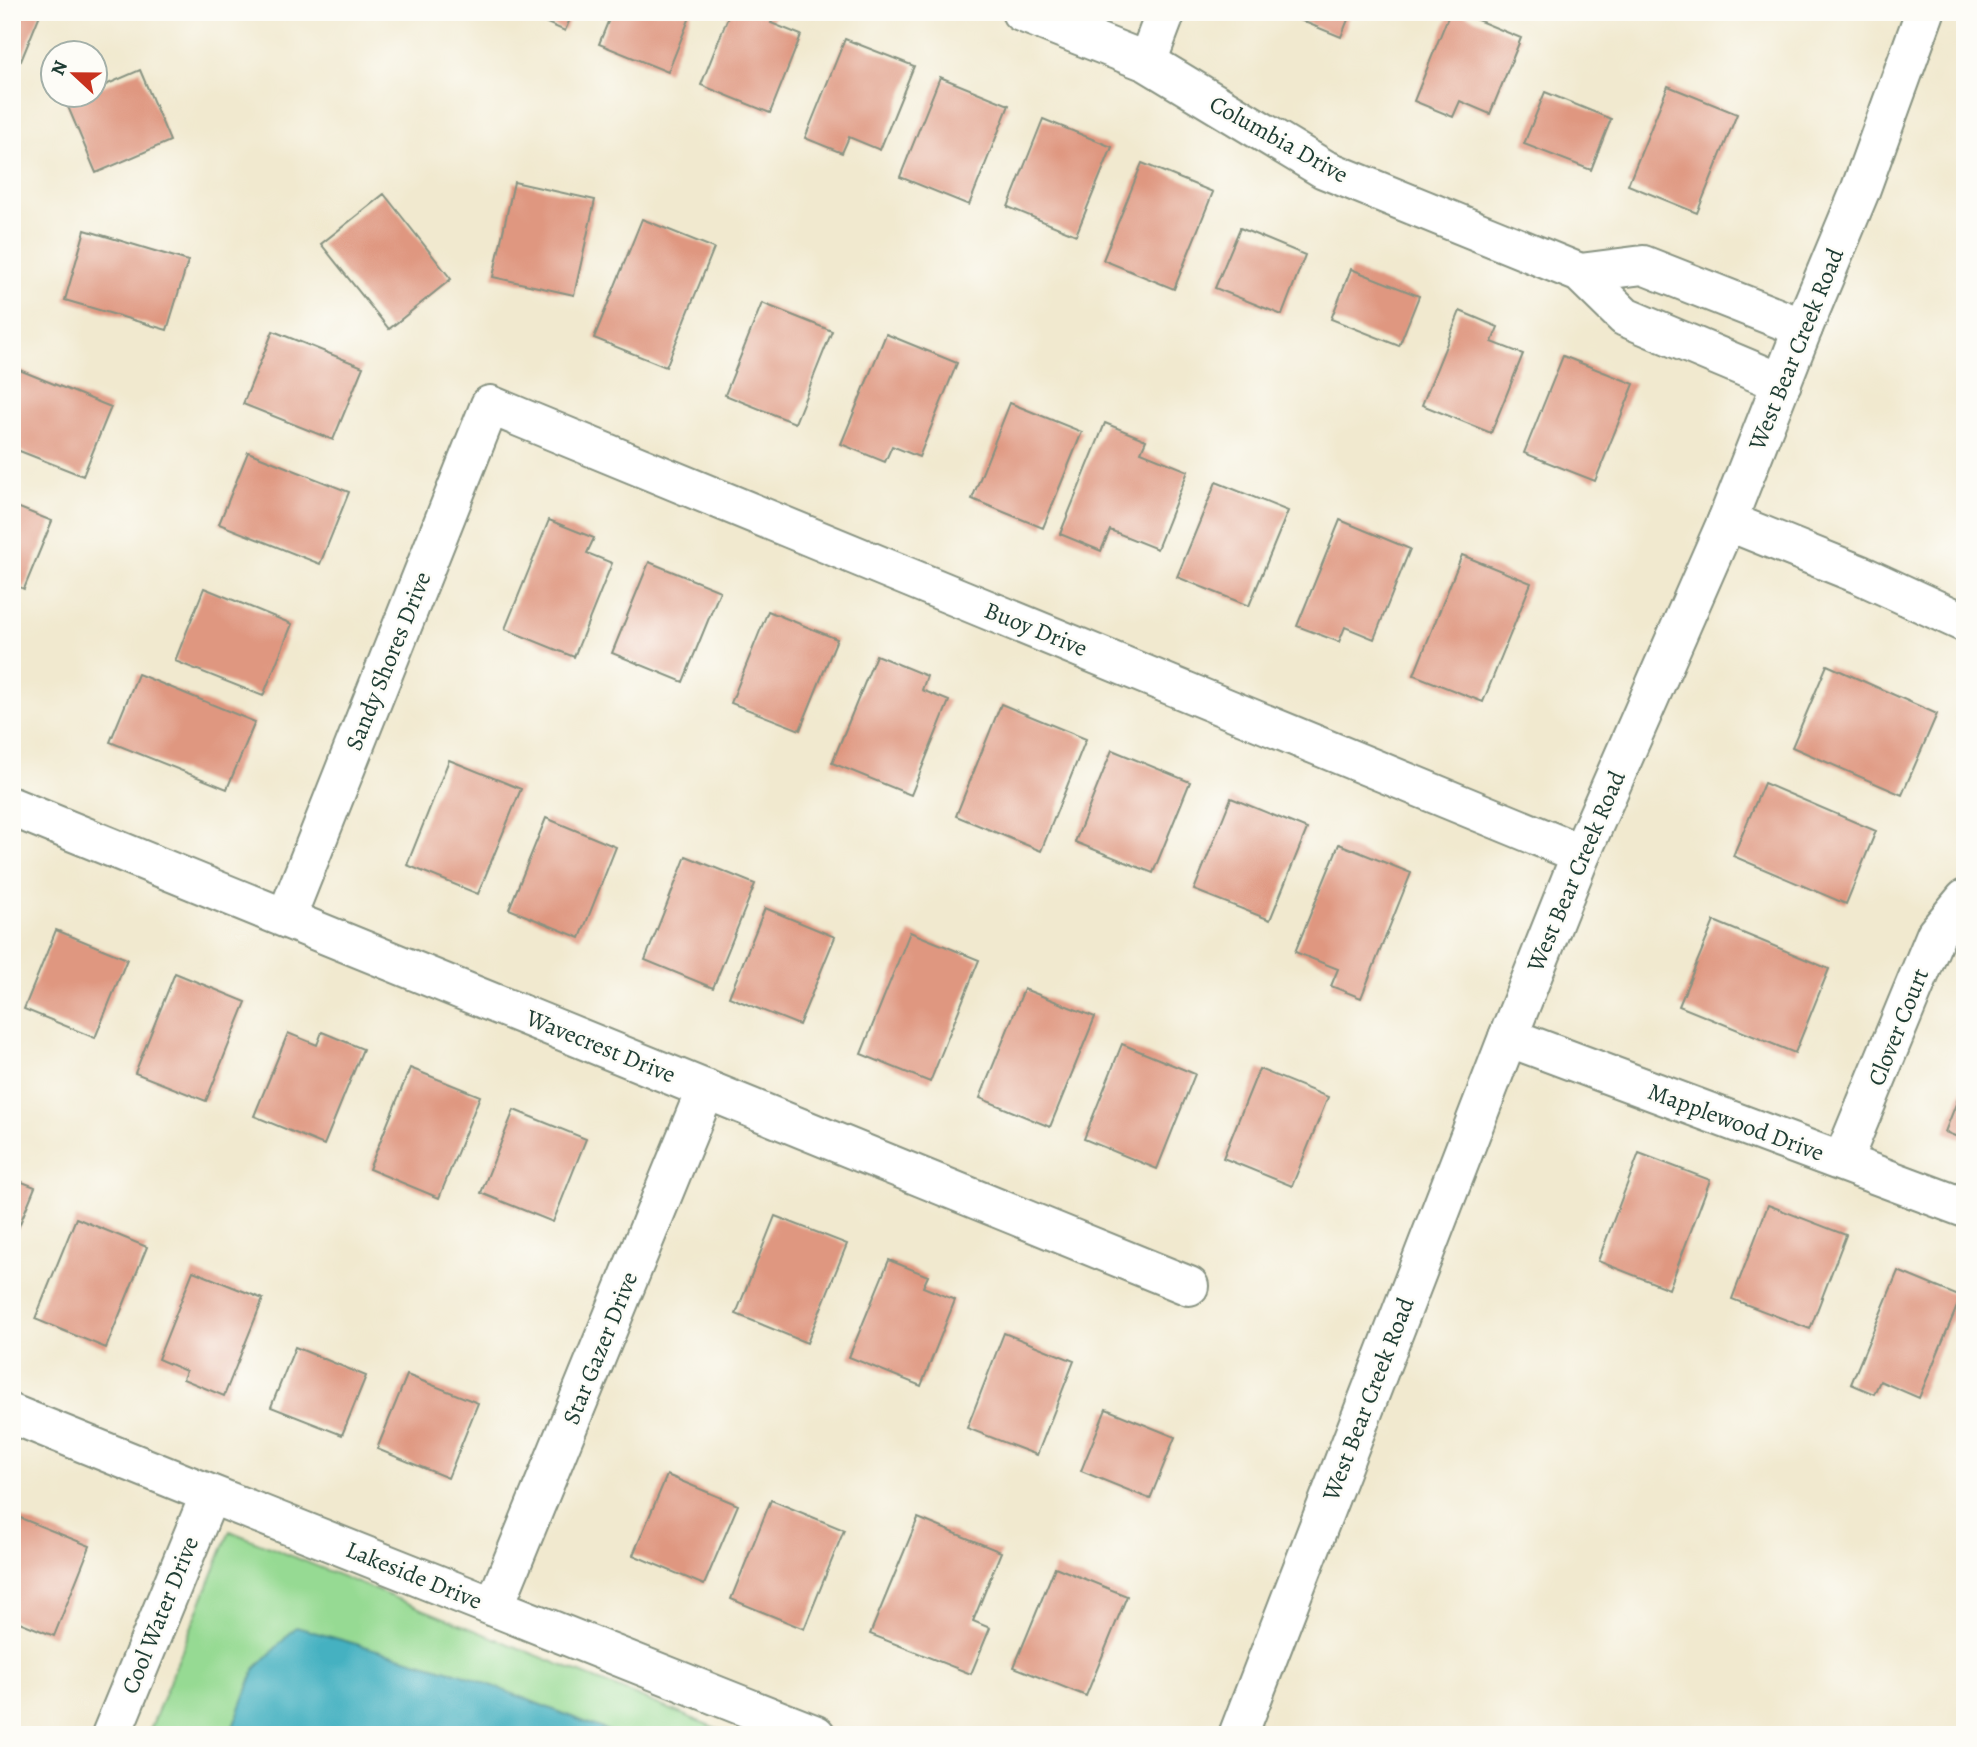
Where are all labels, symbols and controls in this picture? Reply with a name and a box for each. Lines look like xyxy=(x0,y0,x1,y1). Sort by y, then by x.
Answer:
north arrow xyxy=(38,38,108,108)
text: N xyxy=(45,57,74,79)
street label: Columbia Drive xyxy=(1204,88,1354,190)
street label: West Bear Creek Road xyxy=(1740,243,1851,456)
street label: Sandy Shores Drive xyxy=(338,567,438,755)
street label: Buoy Drive xyxy=(980,594,1092,664)
street label: West Bear Creek Road xyxy=(1519,766,1633,977)
street label: Clover Court xyxy=(1860,963,1936,1091)
street label: Wavecrest Drive xyxy=(521,1001,680,1090)
street label: Mapplewood Drive xyxy=(1644,1075,1828,1169)
street label: Star Gazer Drive xyxy=(555,1267,645,1429)
street label: West Bear Creek Road xyxy=(1314,1293,1422,1506)
street label: Cool Water Drive xyxy=(114,1531,206,1699)
street label: Lakeside Drive xyxy=(341,1533,487,1617)

